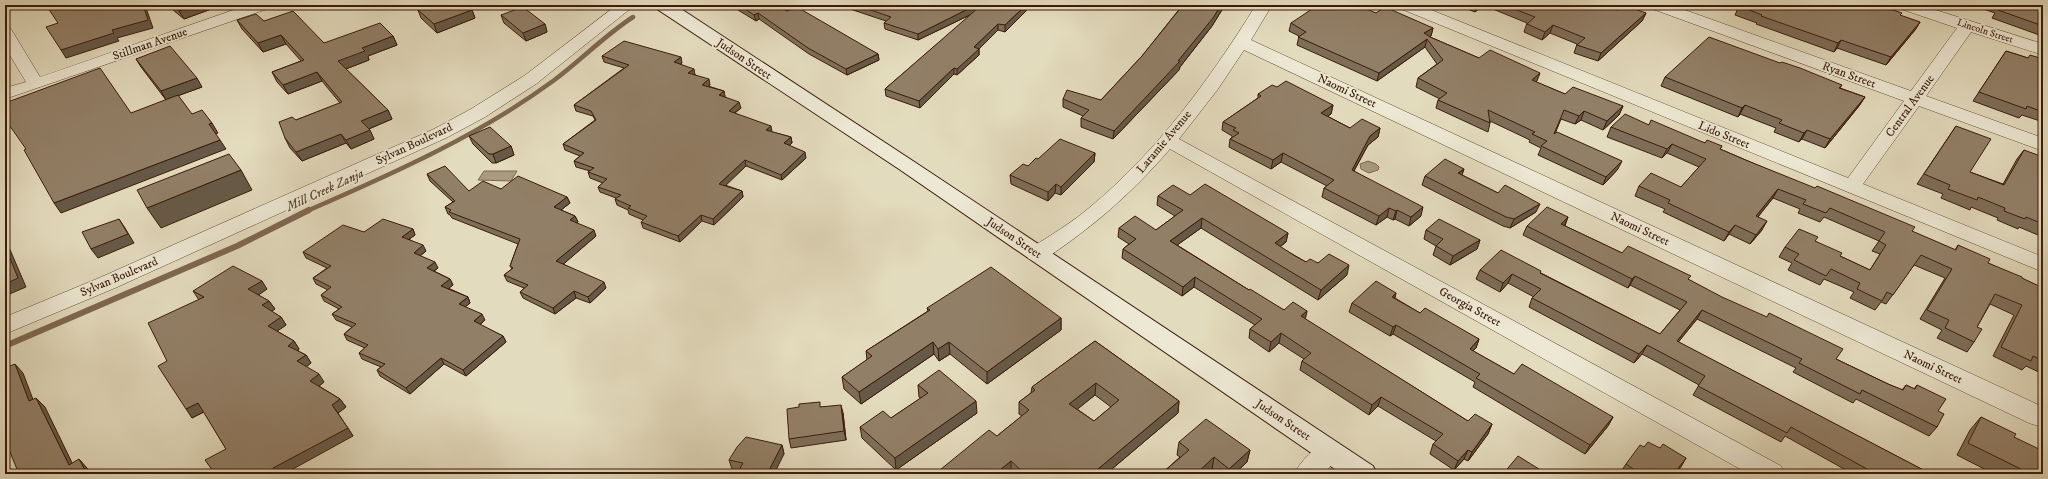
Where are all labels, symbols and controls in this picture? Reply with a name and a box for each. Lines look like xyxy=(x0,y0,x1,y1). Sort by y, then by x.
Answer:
street label: Lincoln Street xyxy=(1955,16,2015,46)
street label: Stillman Avenue xyxy=(111,24,189,64)
street label: Judson Street xyxy=(713,34,775,83)
street label: Ryan Street xyxy=(1820,58,1878,92)
street label: Naomi Street xyxy=(1315,71,1379,111)
street label: Central Avenue xyxy=(1882,72,1938,140)
street label: Laramie Avenue xyxy=(1133,107,1195,177)
street label: Lido Street xyxy=(1696,118,1752,152)
street label: Sylvan Boulevard xyxy=(373,120,455,168)
water label: Mill Creek Zanja xyxy=(283,165,367,215)
street label: Naomi Street xyxy=(1608,209,1672,249)
street label: Judson Street xyxy=(983,213,1045,262)
street label: Sylvan Boulevard xyxy=(78,254,160,300)
street label: Georgia Street xyxy=(1436,284,1504,330)
street label: Naomi Street xyxy=(1901,347,1965,387)
street label: Judson Street xyxy=(1252,395,1314,444)

